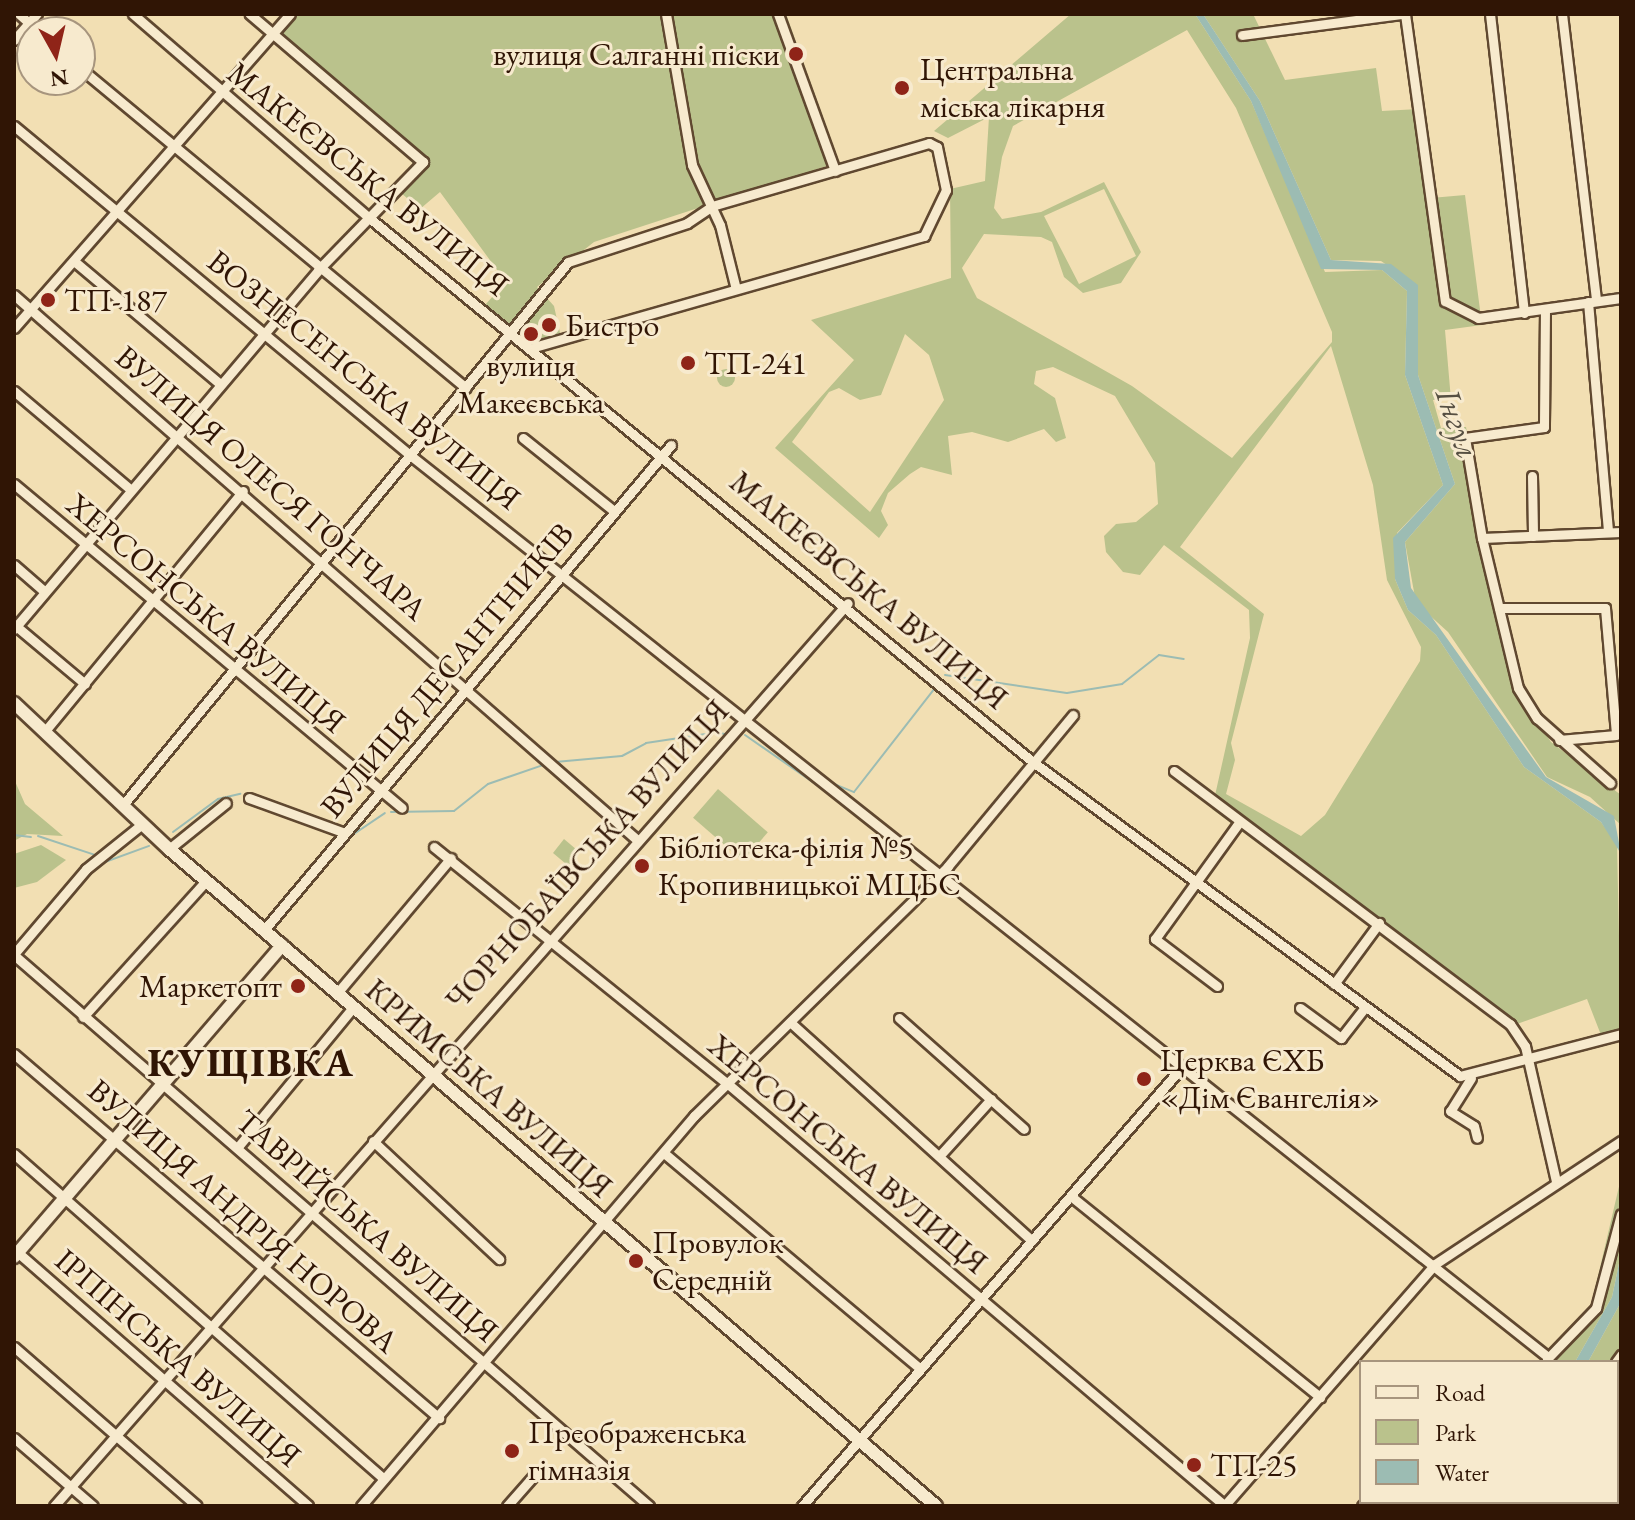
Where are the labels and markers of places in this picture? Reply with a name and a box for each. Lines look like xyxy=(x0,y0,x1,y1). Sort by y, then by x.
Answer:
place label: вулиця Салганні піски xyxy=(493,35,780,73)
marker: вулиця Салганні піски xyxy=(787,45,805,63)
place label: Центральна міська лікарня xyxy=(920,51,1105,126)
marker: Центральна міська лікарня xyxy=(891,77,913,99)
place label: ТП-187 xyxy=(64,281,167,319)
marker: ТП-187 xyxy=(39,291,57,309)
place label: Бистро xyxy=(565,306,659,344)
marker: Бистро xyxy=(540,316,558,334)
marker: вулиця Макеєвська xyxy=(522,325,540,343)
place label: ТП-241 xyxy=(704,344,807,382)
place label: вулиця Макеєвська xyxy=(458,347,604,422)
marker: ТП-241 xyxy=(679,354,697,372)
place label: Бібліотека-філія №5 Кропивницької МЦБС xyxy=(658,829,961,904)
marker: Бібліотека-філія №5 Кропивницької МЦБС xyxy=(633,857,651,875)
place label: Маркетопт xyxy=(139,967,282,1005)
marker: Маркетопт xyxy=(289,977,307,995)
place label: Церква ЄХБ «Дім Євангелія» xyxy=(1160,1042,1380,1117)
marker: Церква ЄХБ «Дім Євангелія» xyxy=(1135,1070,1153,1088)
place label: Провулок Середній xyxy=(652,1224,784,1299)
marker: Провулок Середній xyxy=(627,1252,645,1270)
place label: Преображенська гімназія xyxy=(528,1414,746,1489)
marker: Преображенська гімназія xyxy=(503,1442,521,1460)
place label: ТП-25 xyxy=(1210,1446,1297,1484)
marker: ТП-25 xyxy=(1185,1456,1203,1474)

